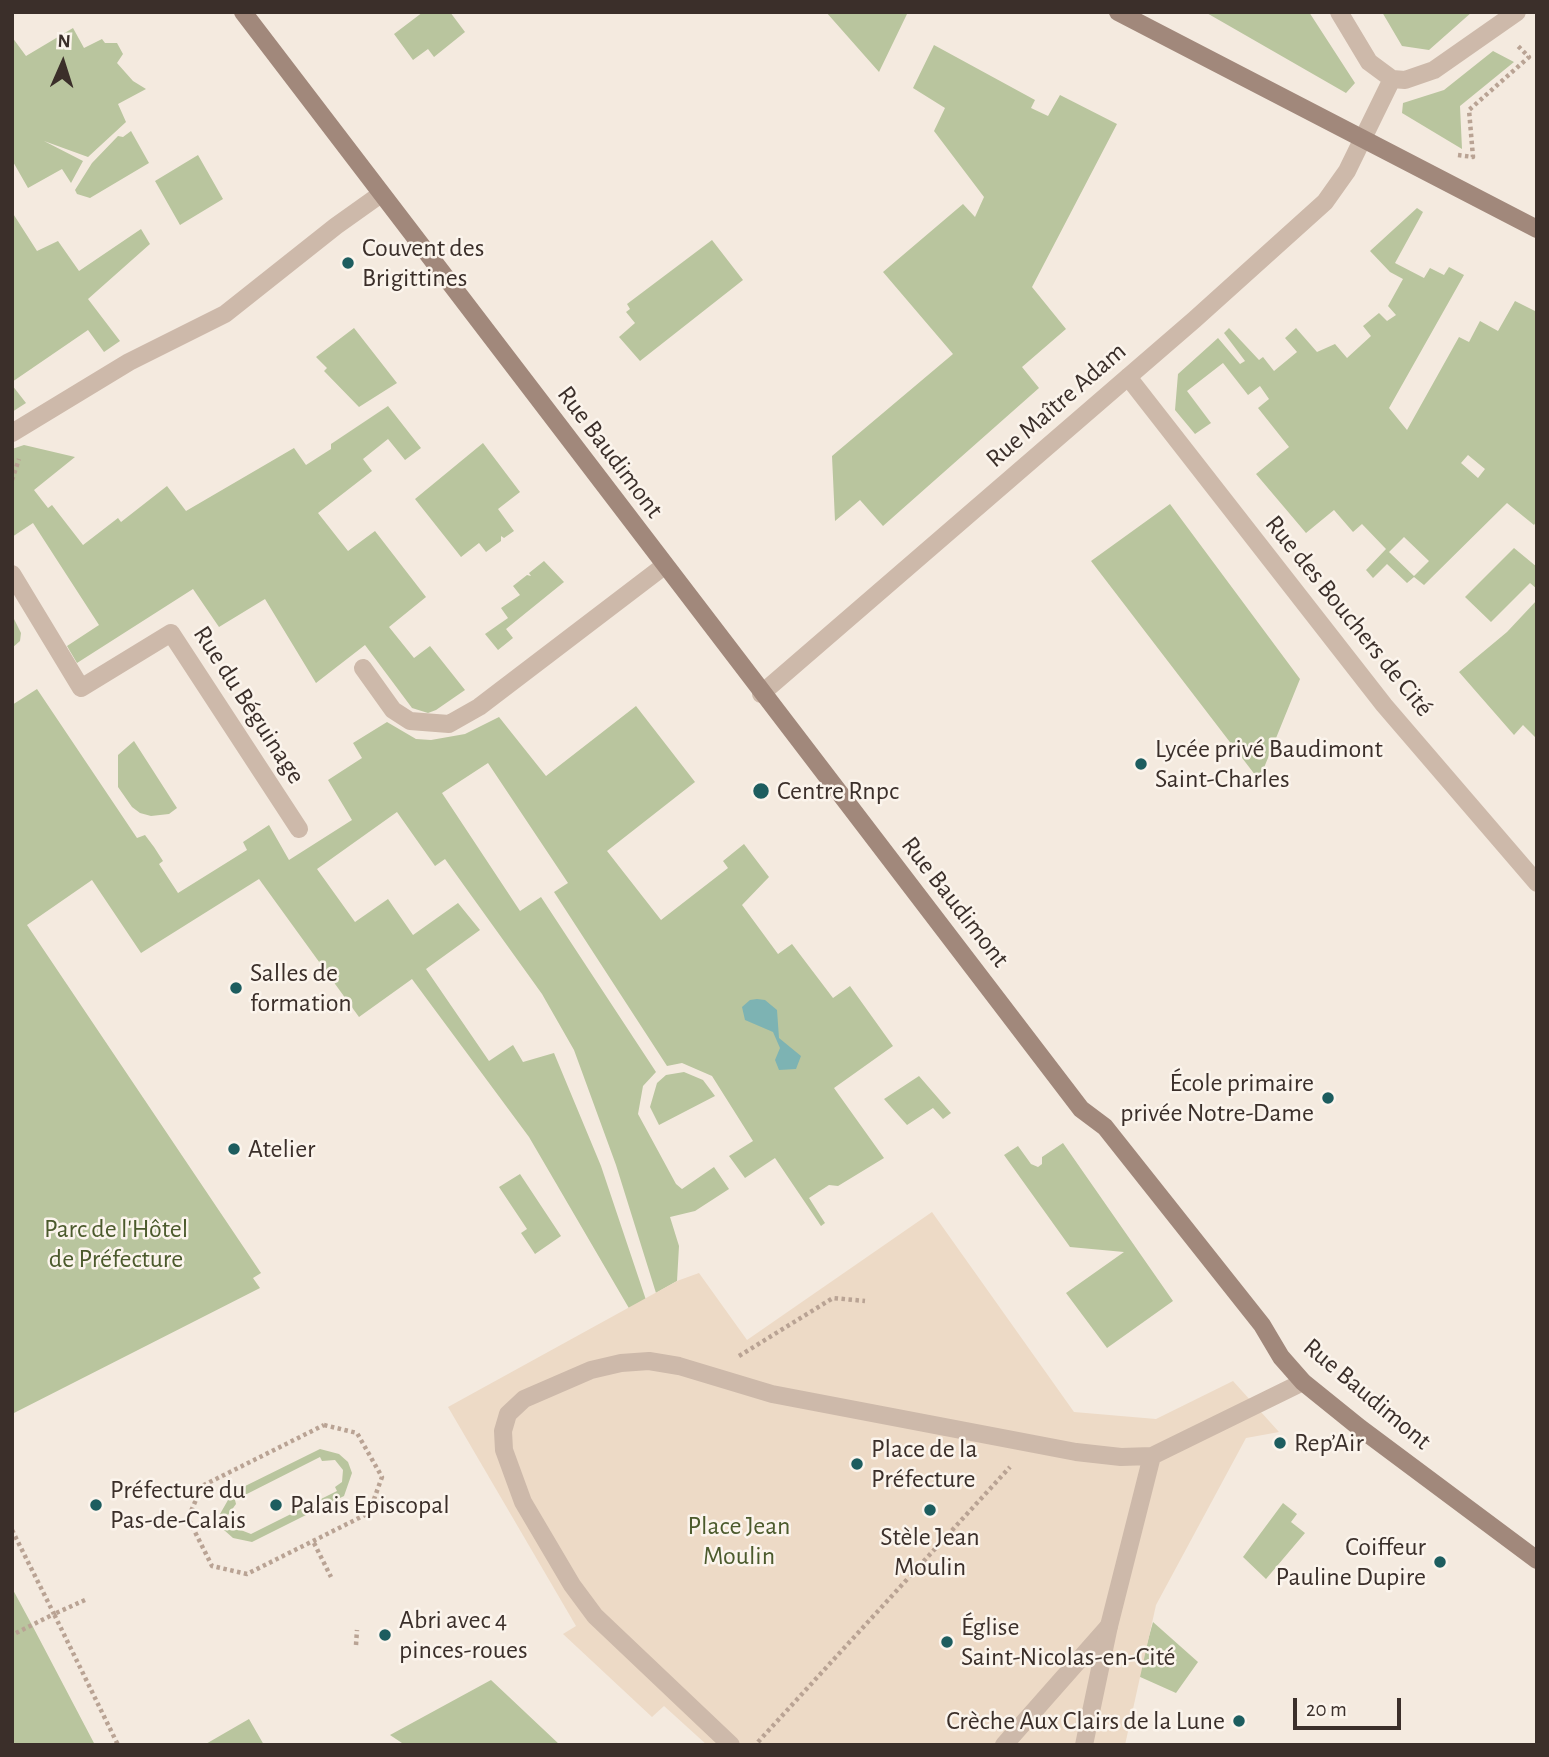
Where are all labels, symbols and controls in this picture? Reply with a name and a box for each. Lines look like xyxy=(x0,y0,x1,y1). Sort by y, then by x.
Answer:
north arrow xyxy=(28,28,98,98)
text: N xyxy=(57,32,71,51)
place label: Couvent des Brigittines xyxy=(362,232,484,294)
marker: Couvent des Brigittines xyxy=(340,255,356,271)
street label: Rue Maître Adam xyxy=(980,336,1132,474)
street label: Rue Baudimont xyxy=(550,380,670,524)
street label: Rue des Bouchers de Cité xyxy=(1258,509,1440,723)
street label: Rue du Béguinage xyxy=(186,620,312,790)
place label: Lycée privé Baudimont Saint-Charles xyxy=(1155,733,1383,794)
marker: Lycée privé Baudimont Saint-Charles xyxy=(1133,756,1149,772)
place label: Centre Rnpc xyxy=(777,775,899,807)
marker: Centre Rnpc xyxy=(751,781,771,801)
street label: Rue Baudimont xyxy=(894,830,1016,974)
place label: Salles de formation xyxy=(250,957,352,1018)
marker: Salles de formation xyxy=(228,980,244,996)
place label: École primaire privée Notre-Dame xyxy=(1120,1067,1314,1128)
marker: École primaire privée Notre-Dame xyxy=(1320,1090,1336,1106)
place label: Atelier xyxy=(248,1133,316,1165)
marker: Atelier xyxy=(226,1141,242,1157)
park label: Parc de l'Hôtel de Préfecture xyxy=(44,1213,188,1274)
street label: Rue Baudimont xyxy=(1297,1331,1437,1457)
place label: Rep’Air xyxy=(1294,1427,1364,1459)
place label: Place de la Préfecture xyxy=(871,1433,977,1494)
marker: Rep’Air xyxy=(1272,1435,1288,1451)
marker: Place de la Préfecture xyxy=(849,1456,865,1472)
place label: Préfecture du Pas-de-Calais xyxy=(110,1474,246,1536)
place label: Palais Episcopal xyxy=(290,1489,450,1521)
marker: Préfecture du Pas-de-Calais xyxy=(88,1497,104,1513)
marker: Palais Episcopal xyxy=(268,1497,284,1513)
marker: Stèle Jean Moulin xyxy=(922,1502,938,1518)
park label: Place Jean Moulin xyxy=(688,1510,790,1572)
place label: Stèle Jean Moulin xyxy=(880,1521,980,1582)
place label: Coiffeur Pauline Dupire xyxy=(1276,1531,1426,1592)
marker: Coiffeur Pauline Dupire xyxy=(1432,1554,1448,1570)
place label: Abri avec 4 pinces-roues xyxy=(399,1604,528,1666)
place label: Église Saint-Nicolas-en-Cité xyxy=(961,1611,1176,1672)
marker: Abri avec 4 pinces-roues xyxy=(377,1627,393,1643)
marker: Église Saint-Nicolas-en-Cité xyxy=(939,1634,955,1650)
scale bar xyxy=(1297,1684,1406,1728)
text: 20 m xyxy=(1306,1699,1347,1720)
place label: Crèche Aux Clairs de la Lune xyxy=(946,1705,1225,1737)
marker: Crèche Aux Clairs de la Lune xyxy=(1231,1713,1247,1729)

